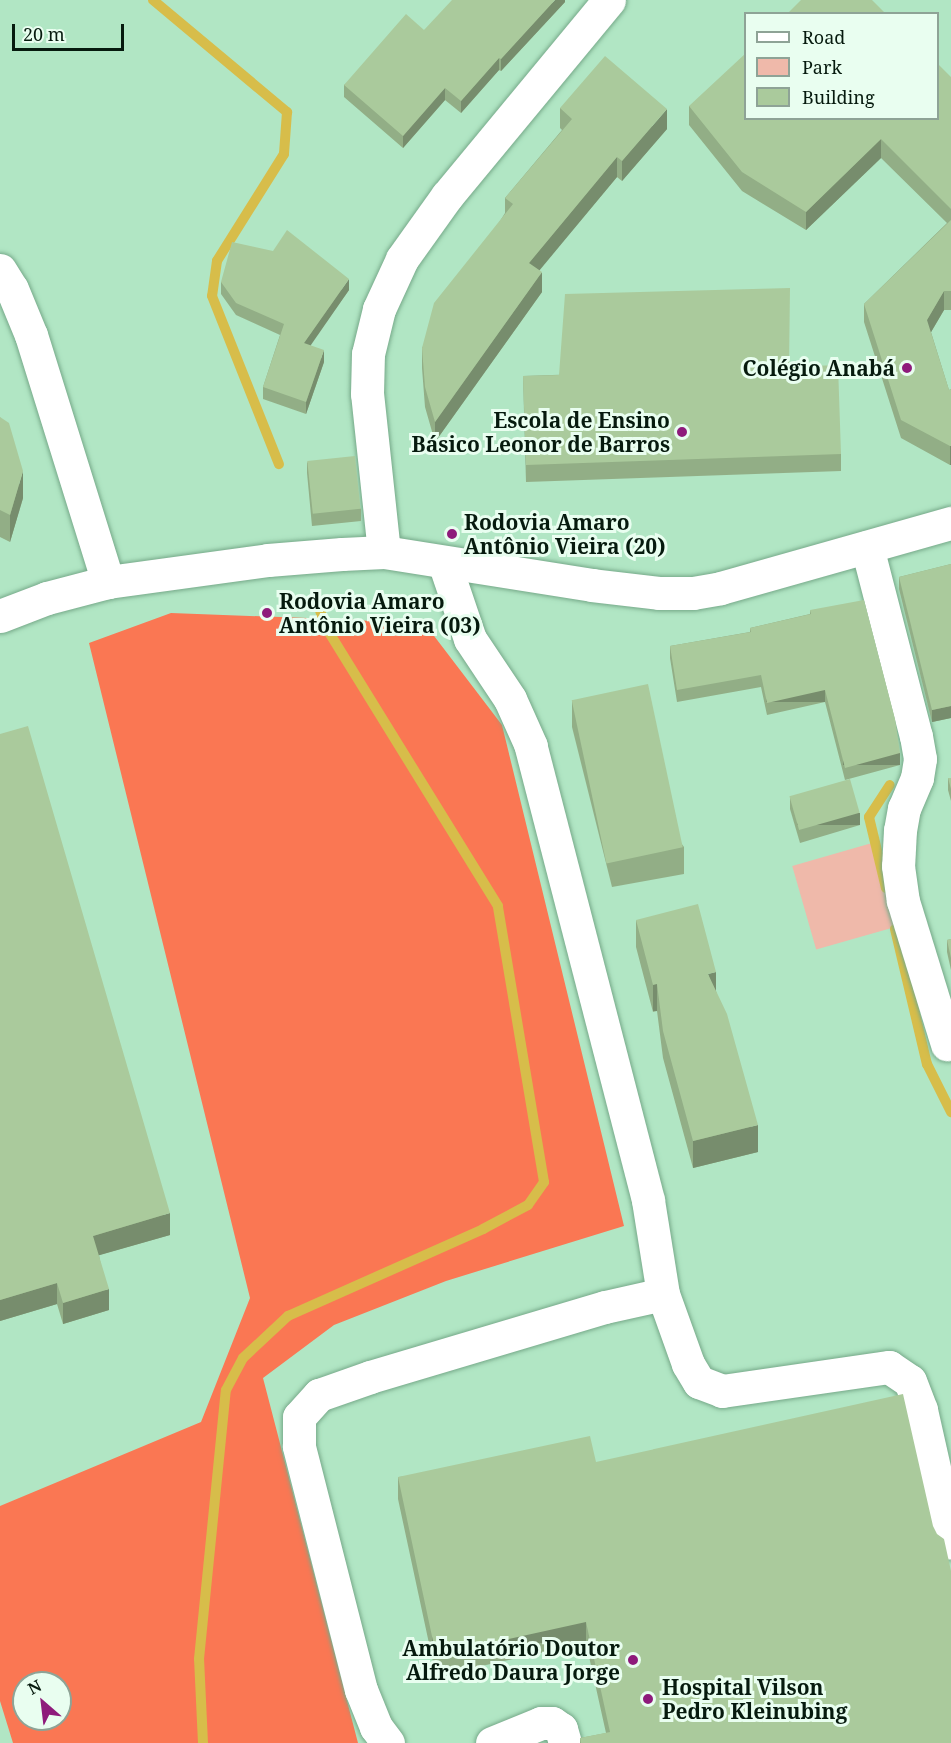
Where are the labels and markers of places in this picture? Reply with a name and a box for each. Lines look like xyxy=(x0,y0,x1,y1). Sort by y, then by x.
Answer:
place label: Colégio Anabá xyxy=(742,355,895,381)
marker: Colégio Anabá xyxy=(900,361,914,375)
place label: Escola de Ensino Básico Leonor de Barros xyxy=(412,407,670,457)
marker: Escola de Ensino Básico Leonor de Barros xyxy=(675,425,689,439)
place label: Rodovia Amaro Antônio Vieira (20) xyxy=(464,509,666,559)
marker: Rodovia Amaro Antônio Vieira (20) xyxy=(445,527,459,541)
place label: Rodovia Amaro Antônio Vieira (03) xyxy=(279,588,481,638)
marker: Rodovia Amaro Antônio Vieira (03) xyxy=(260,606,274,620)
place label: Ambulatório Doutor Alfredo Daura Jorge xyxy=(402,1635,620,1685)
marker: Ambulatório Doutor Alfredo Daura Jorge xyxy=(624,1651,642,1669)
place label: Hospital Vilson Pedro Kleinubing xyxy=(662,1674,847,1724)
marker: Hospital Vilson Pedro Kleinubing xyxy=(639,1690,657,1708)

